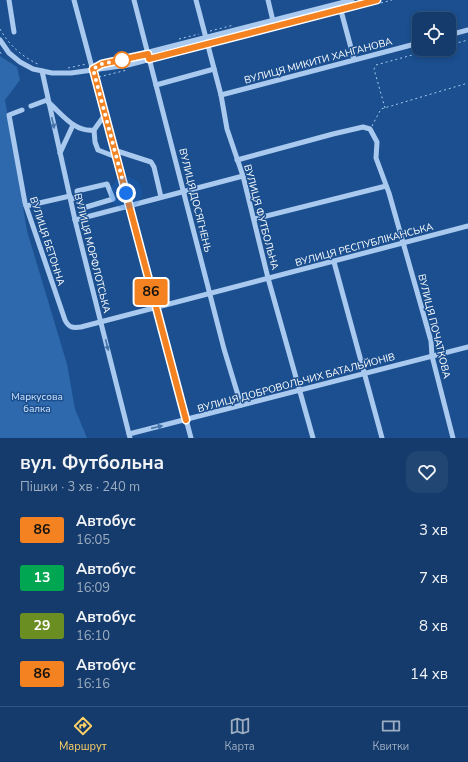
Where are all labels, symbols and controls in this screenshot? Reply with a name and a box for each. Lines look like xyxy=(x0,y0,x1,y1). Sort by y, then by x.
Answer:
map controls xyxy=(412,12,456,56)
button: locate xyxy=(412,12,456,56)
street label: ВУЛИЦЯ МИКИТИ ХАНГАНОВА xyxy=(243,34,395,88)
unlabelled marker xyxy=(113,51,131,69)
one-way arrow xyxy=(50,117,56,129)
street label: ВУЛИЦЯ ДОСЯГНЕНЬ xyxy=(175,147,215,254)
street label: ВУЛИЦЯ ФУТБОЛЬНА xyxy=(240,163,282,272)
your location xyxy=(116,183,136,203)
street label: ВУЛИЦЯ МОРФЛОТСЬКА xyxy=(70,192,114,315)
street label: ВУЛИЦЯ БЕТОННА xyxy=(26,195,68,288)
street label: ВУЛИЦЯ РЕСПУБЛІКАНСЬКА xyxy=(294,220,435,270)
street label: ВУЛИЦЯ ПОЧАТКОВА xyxy=(414,272,454,381)
line badge: 86 xyxy=(133,279,169,305)
text: 86 xyxy=(143,282,159,301)
one-way arrow xyxy=(104,339,110,351)
street label: ВУЛИЦЯ ДОБРОВОЛЬЧИХ БАТАЛЬЙОНІВ xyxy=(196,350,397,416)
park label: Маркусова балка xyxy=(11,390,63,416)
one-way arrow xyxy=(151,423,163,429)
text: вул. Футбольна xyxy=(20,450,164,476)
button: heart xyxy=(406,451,448,493)
text: Пішки · 3 хв · 240 m xyxy=(20,478,140,496)
text: Автобус xyxy=(76,511,136,531)
text: 86 xyxy=(34,520,50,539)
text: 3 хв xyxy=(419,520,448,540)
text: 16:05 xyxy=(76,531,110,549)
text: Автобус xyxy=(76,559,136,579)
text: 13 xyxy=(34,568,50,587)
text: 7 хв xyxy=(419,568,448,588)
text: 16:09 xyxy=(76,579,110,597)
text: Автобус xyxy=(76,607,136,627)
text: 29 xyxy=(34,616,50,635)
text: 8 хв xyxy=(419,616,448,636)
text: 16:10 xyxy=(76,627,110,645)
text: Автобус xyxy=(76,655,136,675)
text: 86 xyxy=(34,664,50,683)
text: 14 хв xyxy=(410,664,448,684)
text: 16:16 xyxy=(76,675,110,693)
tab: Маршрут xyxy=(59,715,107,754)
tab: Карта xyxy=(224,715,255,754)
tab: Квитки xyxy=(373,715,409,754)

